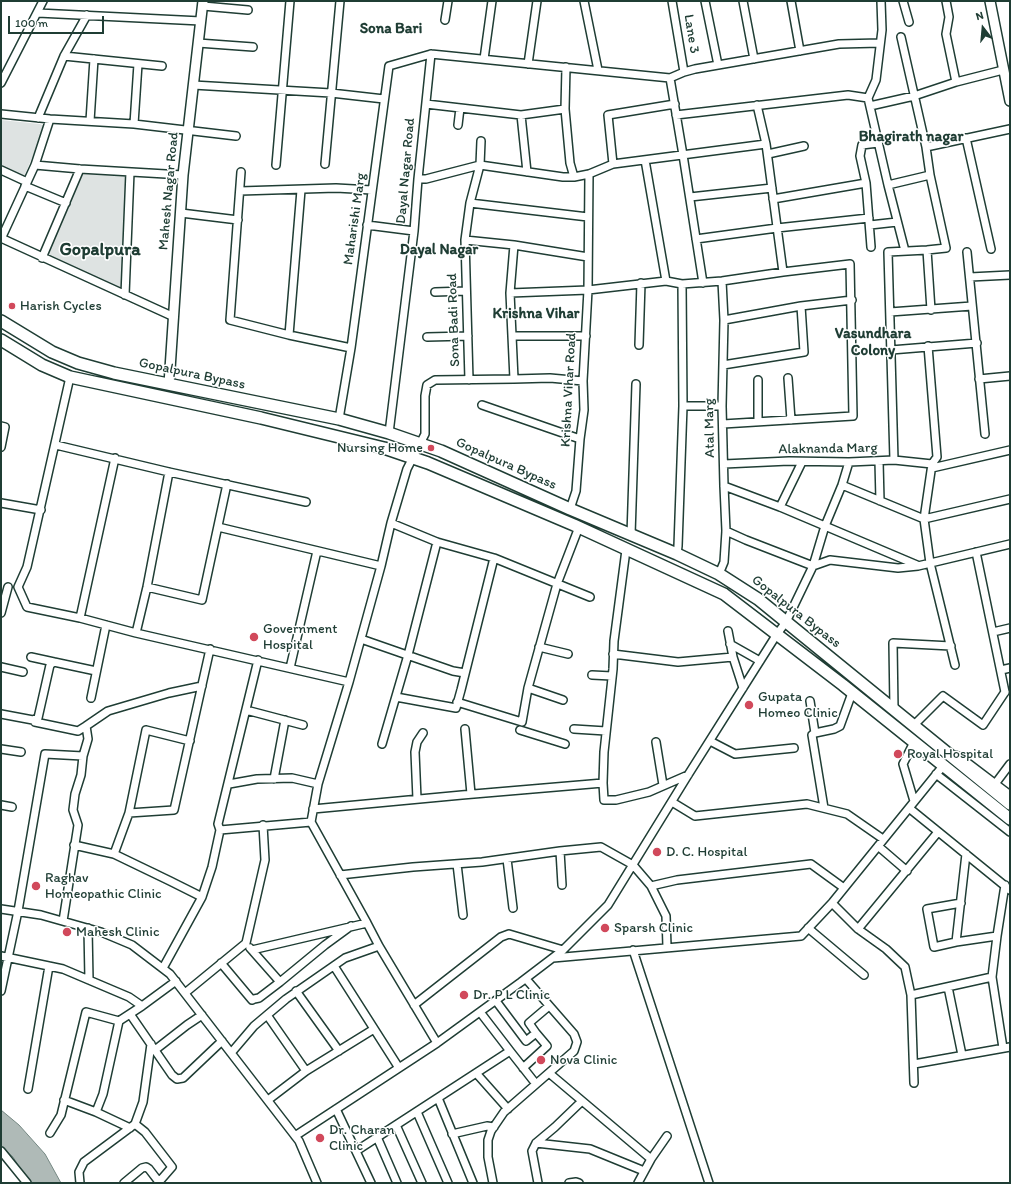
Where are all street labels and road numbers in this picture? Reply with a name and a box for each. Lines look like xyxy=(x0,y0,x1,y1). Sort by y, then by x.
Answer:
street label: Lane 3 xyxy=(680,13,702,55)
street label: Dayal Nagar Road xyxy=(393,117,419,225)
street label: Mahesh Nagar Road xyxy=(155,131,183,251)
street label: Maharishi Marg xyxy=(340,172,370,266)
street label: Sona Badi Road xyxy=(444,273,464,367)
street label: Krishna Vihar Road xyxy=(558,332,580,448)
street label: Gopalpura Bypass xyxy=(137,354,247,394)
street label: Atal Marg xyxy=(701,398,719,458)
street label: Gopalpura Bypass xyxy=(453,434,559,494)
street label: Alaknanda Marg xyxy=(778,440,878,458)
street label: Gopalpura Bypass xyxy=(748,572,844,652)

